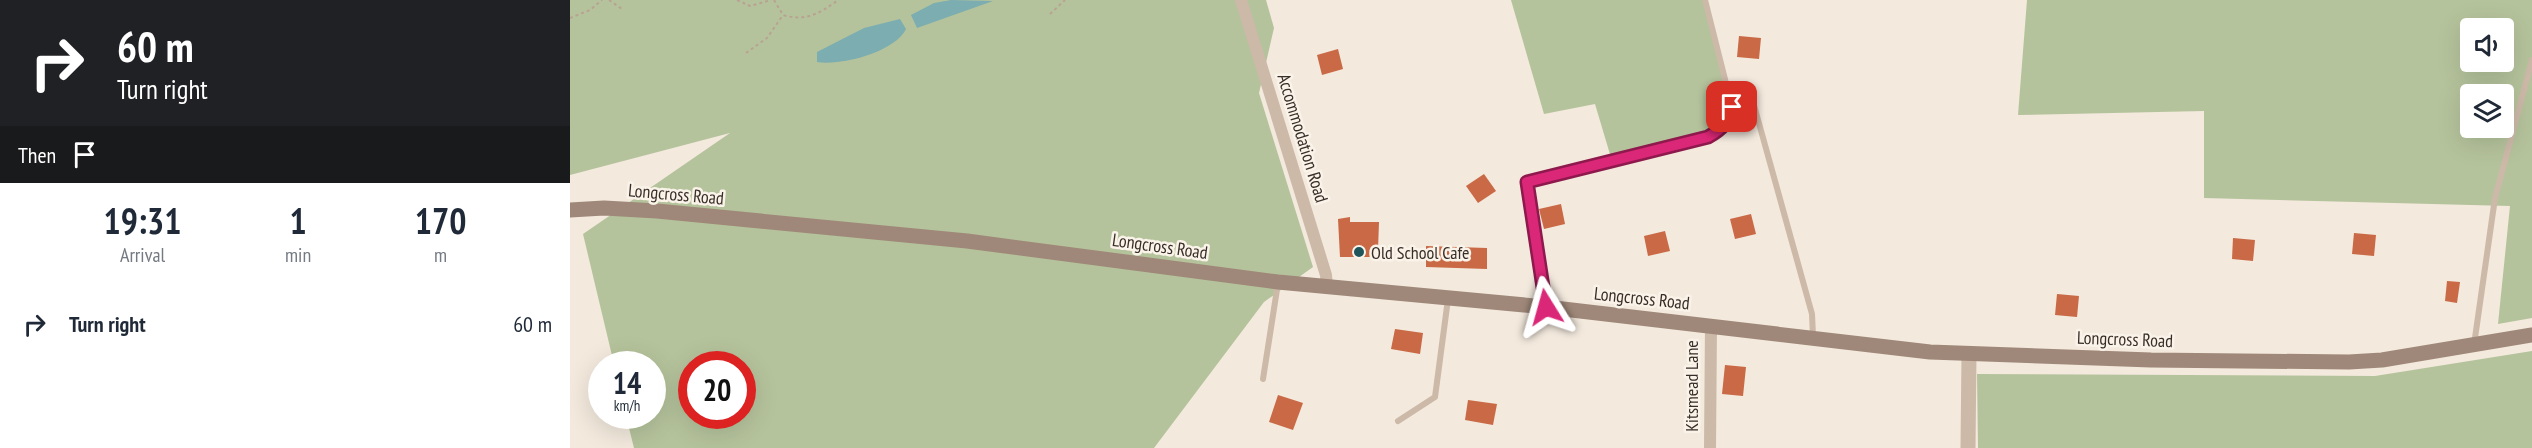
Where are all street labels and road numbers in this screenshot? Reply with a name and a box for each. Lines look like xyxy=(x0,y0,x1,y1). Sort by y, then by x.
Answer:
street label: Accommodation Road xyxy=(1272,71,1334,205)
street label: Longcross Road xyxy=(627,178,725,210)
street label: Longcross Road xyxy=(1111,228,1209,264)
street label: Longcross Road xyxy=(1593,282,1691,314)
street label: Longcross Road xyxy=(2077,326,2173,352)
street label: Kitsmead Lane xyxy=(1680,340,1703,432)

